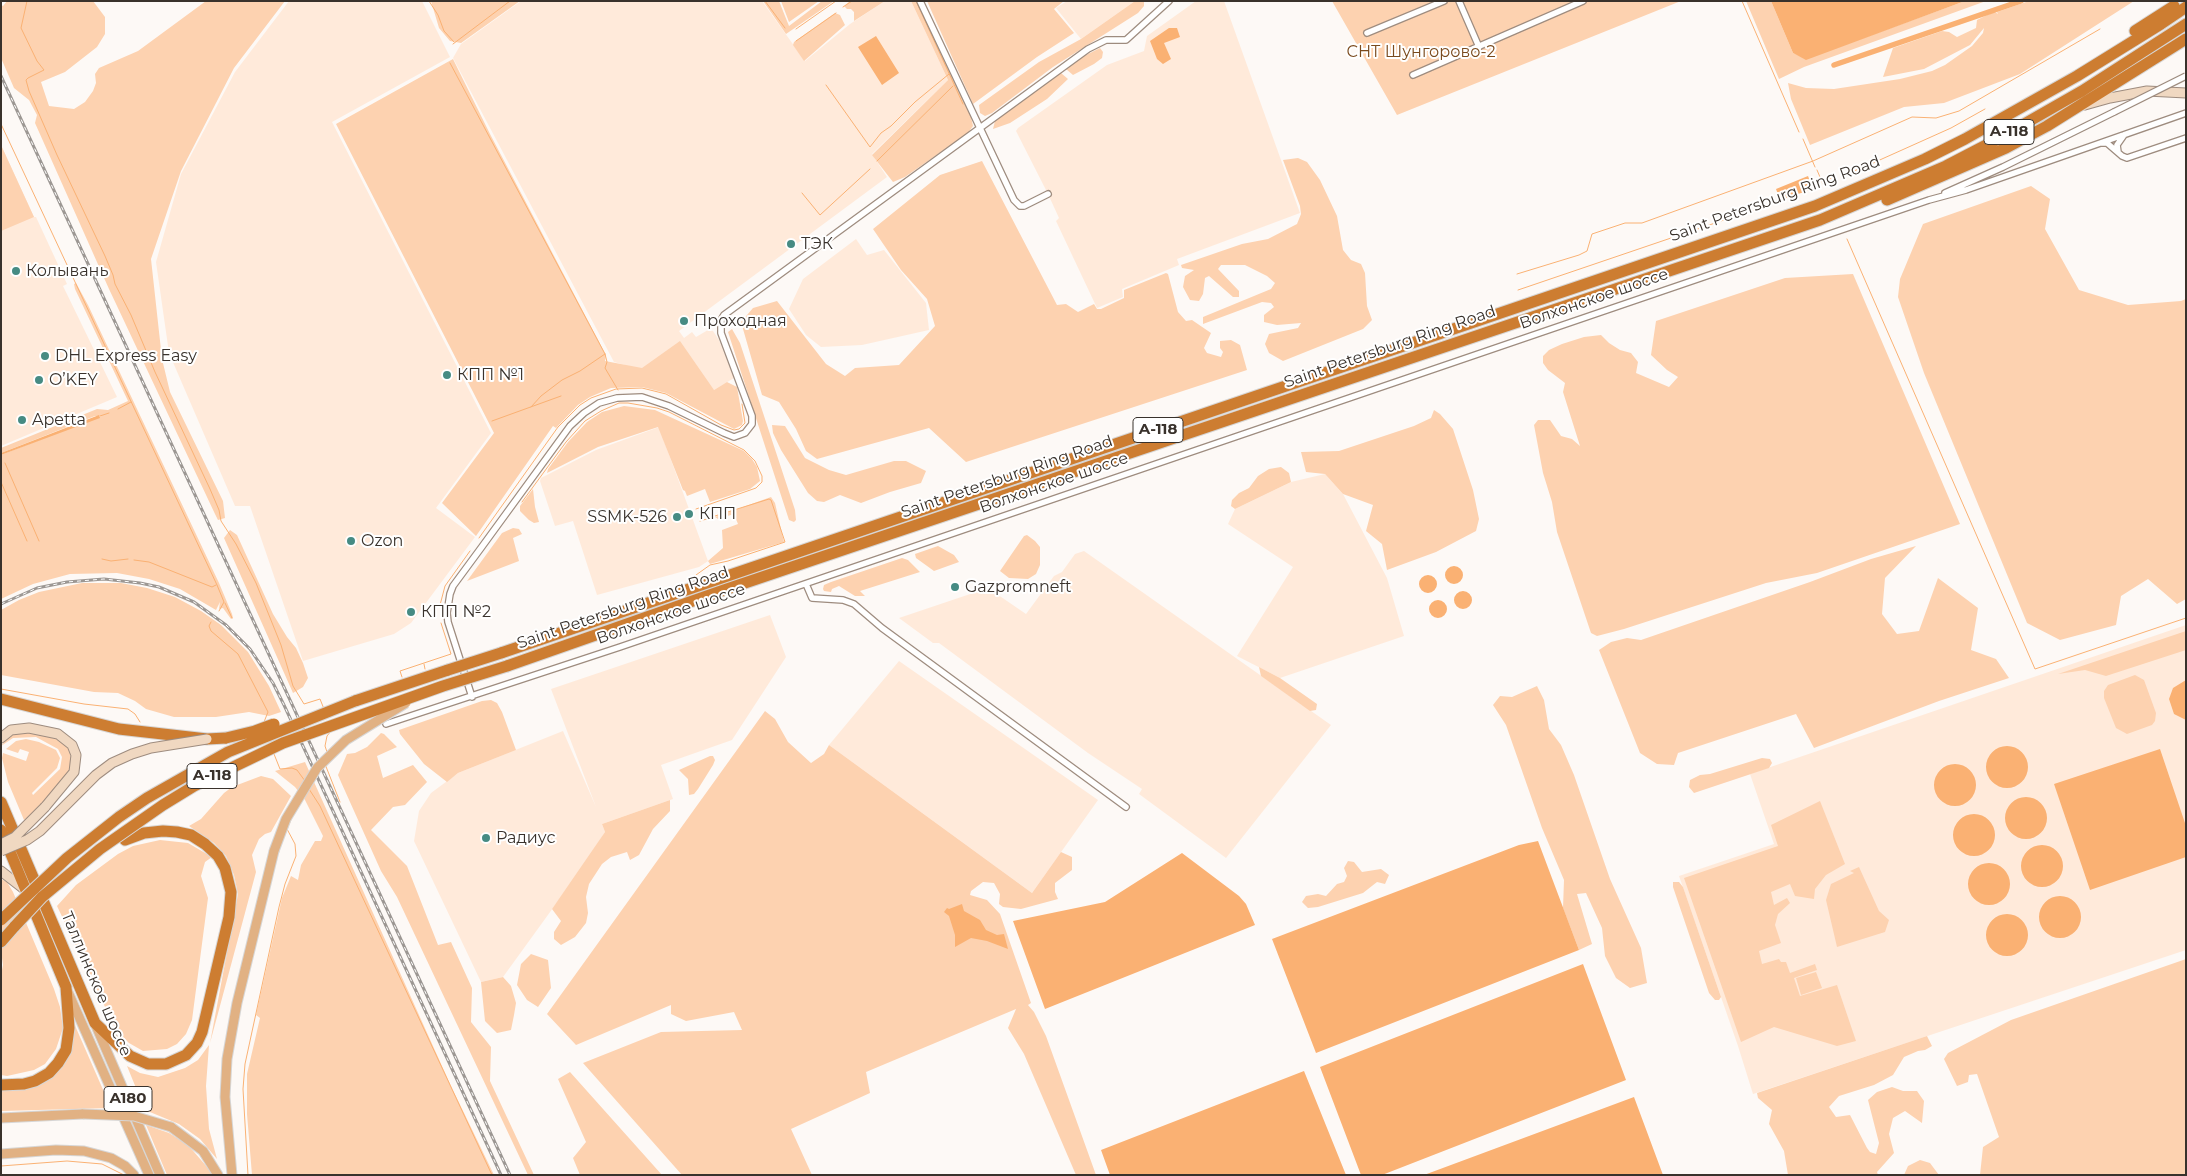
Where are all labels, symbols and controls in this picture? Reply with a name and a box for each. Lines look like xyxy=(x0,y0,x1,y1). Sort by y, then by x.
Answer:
park label: СНТ Шунгорово-2 xyxy=(1346,42,1496,62)
road number: А-118 xyxy=(1984,120,2034,144)
street label: Saint Petersburg Ring Road xyxy=(1667,152,1883,246)
place label: ТЭК xyxy=(801,234,833,254)
marker: ТЭК xyxy=(785,238,797,250)
place label: Колывань xyxy=(26,261,108,281)
street label: Волхонское шоссе xyxy=(1517,264,1671,334)
marker: Колывань xyxy=(10,265,22,277)
street label: Saint Petersburg Ring Road xyxy=(1282,302,1498,392)
place label: Проходная xyxy=(694,311,787,331)
marker: Проходная xyxy=(678,315,690,327)
place label: DHL Express Easy xyxy=(55,346,197,366)
marker: DHL Express Easy xyxy=(39,350,51,362)
place label: КПП №1 xyxy=(457,365,524,385)
marker: КПП №1 xyxy=(441,369,453,381)
place label: O’KEY xyxy=(49,370,98,390)
marker: O’KEY xyxy=(33,374,45,386)
place label: Apetta xyxy=(32,410,86,430)
marker: Apetta xyxy=(16,414,28,426)
road number: А-118 xyxy=(1133,418,1183,442)
street label: Saint Petersburg Ring Road xyxy=(899,432,1115,522)
street label: Волхонское шоссе xyxy=(977,448,1131,518)
place label: КПП xyxy=(699,504,736,524)
place label: SSMK-526 xyxy=(587,507,667,527)
marker: КПП xyxy=(683,508,695,520)
marker: SSMK-526 xyxy=(671,511,683,523)
place label: Ozon xyxy=(361,531,403,551)
marker: Ozon xyxy=(345,535,357,547)
street label: Saint Petersburg Ring Road xyxy=(515,563,731,653)
place label: Gazpromneft xyxy=(965,577,1071,597)
street label: Волхонское шоссе xyxy=(594,579,748,649)
marker: Gazpromneft xyxy=(949,581,961,593)
place label: КПП №2 xyxy=(421,602,491,622)
marker: КПП №2 xyxy=(405,606,417,618)
road number: А-118 xyxy=(187,764,237,788)
place label: Радиус xyxy=(496,828,556,848)
marker: Радиус xyxy=(480,832,492,844)
street label: Таллинское шоссе xyxy=(57,909,135,1059)
road number: A180 xyxy=(104,1086,152,1112)

